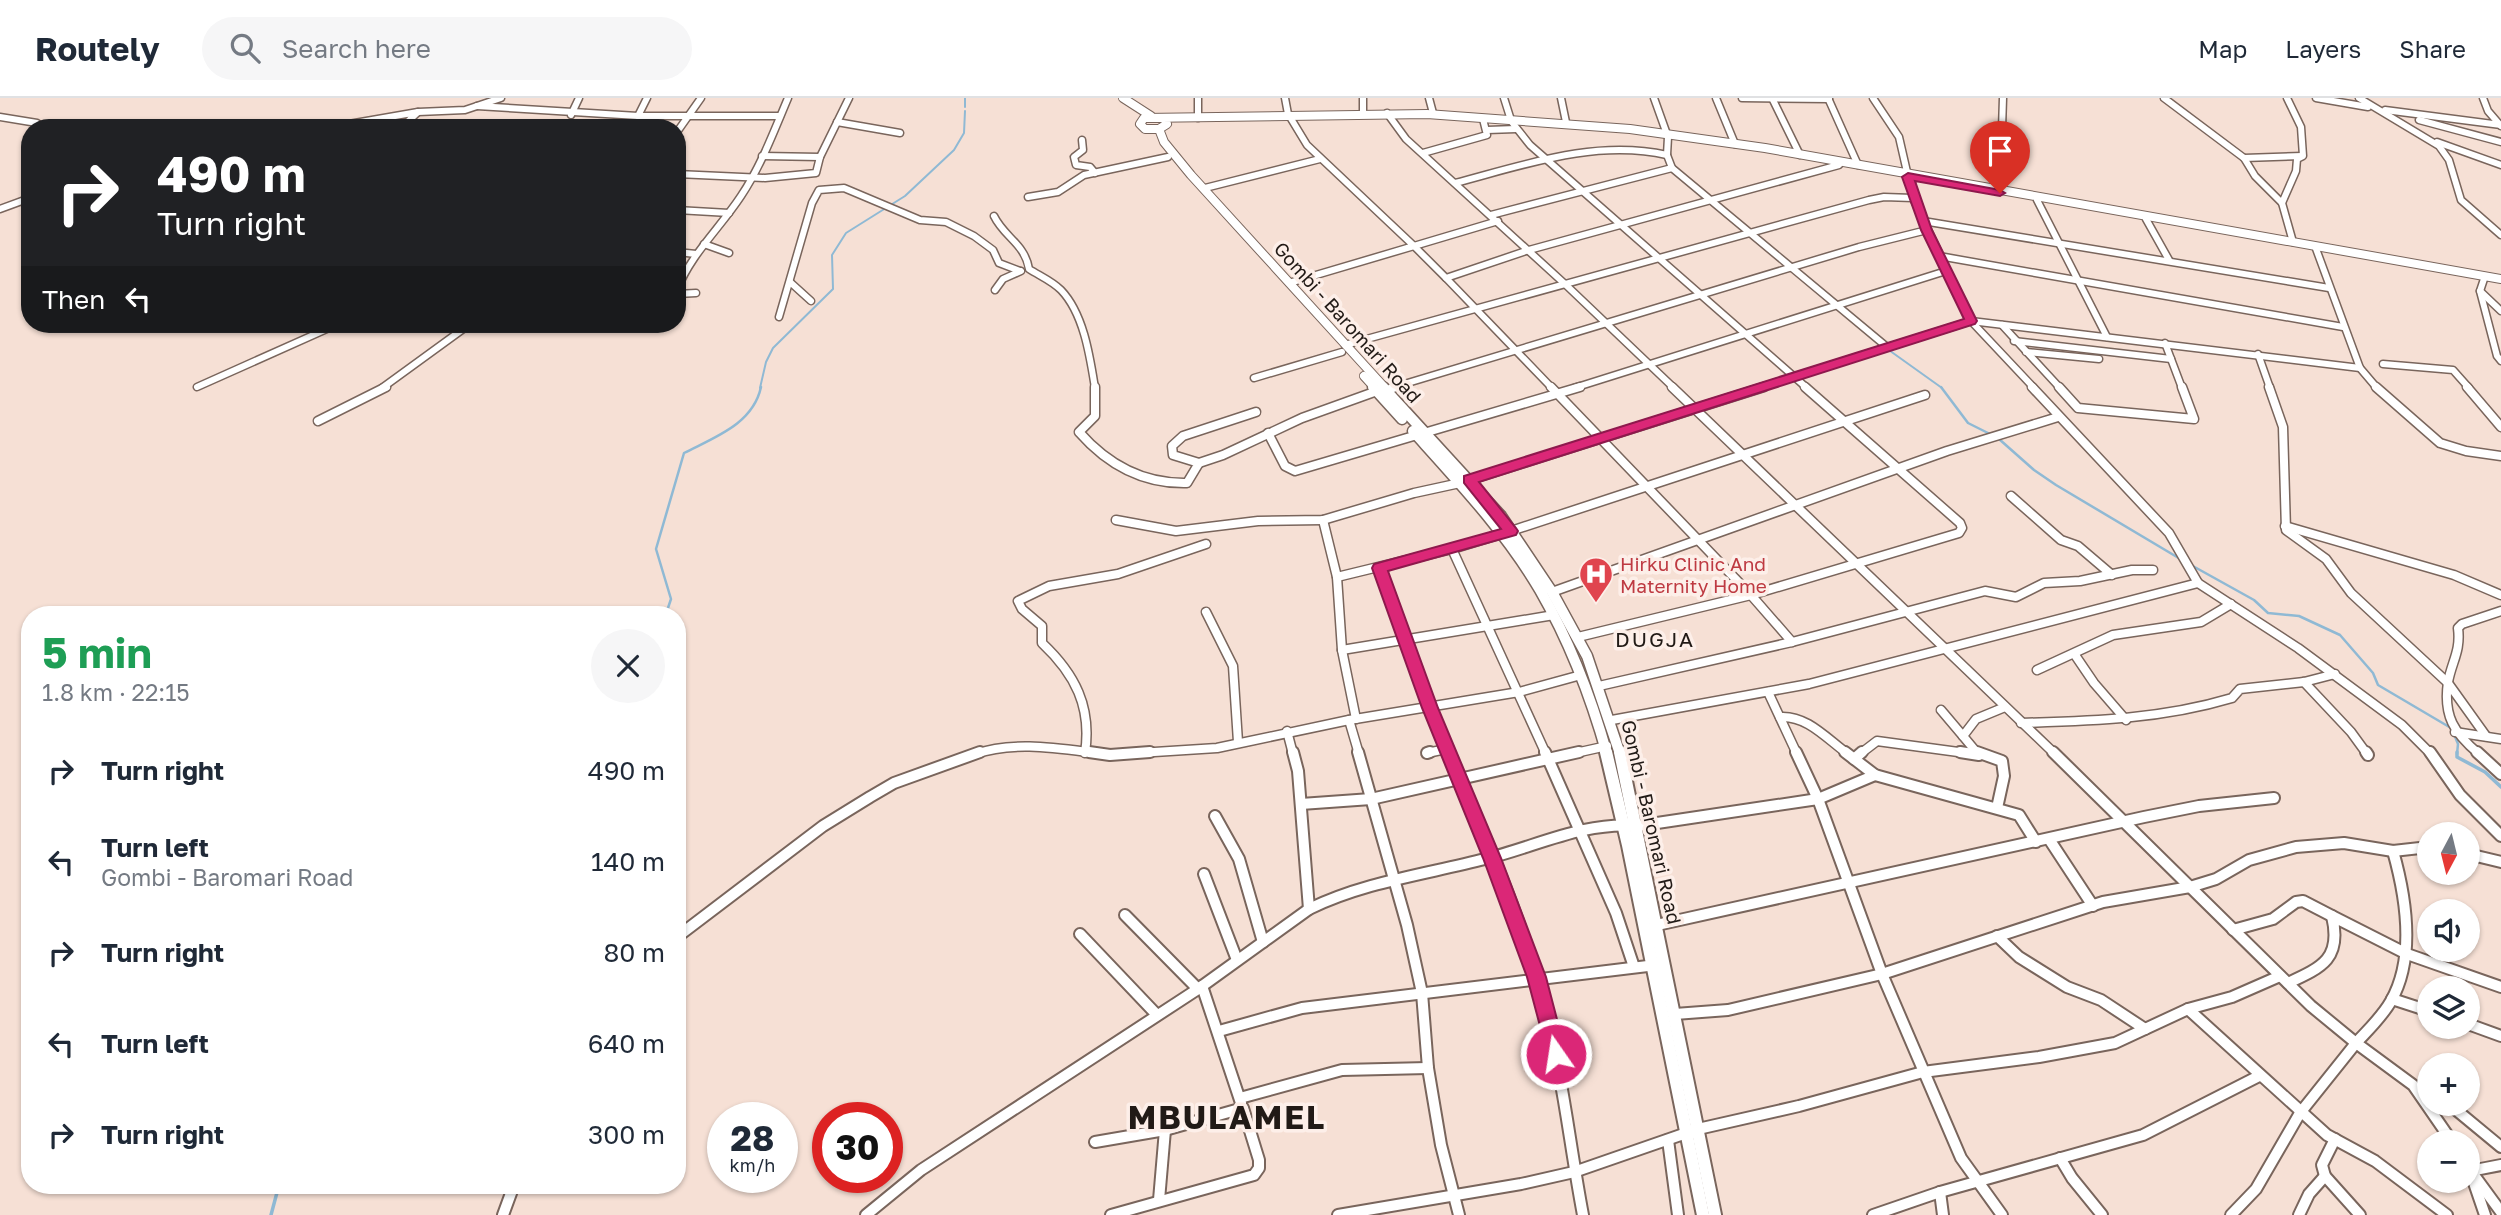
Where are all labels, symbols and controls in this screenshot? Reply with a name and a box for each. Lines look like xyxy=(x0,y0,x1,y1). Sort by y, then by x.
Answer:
search box xyxy=(202,17,692,80)
text: Routely xyxy=(35,29,160,68)
icon: search xyxy=(226,29,264,67)
text: Search here xyxy=(282,33,431,64)
text: Map xyxy=(2198,34,2247,63)
text: Layers xyxy=(2285,34,2361,63)
text: Share xyxy=(2399,34,2466,63)
pin xyxy=(1970,121,2030,193)
icon: arrive xyxy=(1981,132,2019,170)
text: 490 m xyxy=(157,144,306,203)
icon: right xyxy=(42,147,133,238)
text: Turn right xyxy=(157,204,306,242)
street label: Gombi - Baromari Road xyxy=(1270,237,1426,407)
icon: left xyxy=(119,280,157,318)
text: Then xyxy=(42,284,105,315)
place label: Hirku Clinic And Maternity Home xyxy=(1620,552,1767,597)
hospital icon: Hirku Clinic And Maternity Home xyxy=(1577,555,1615,604)
district label: DUGJA xyxy=(1615,626,1695,652)
text: 5 min xyxy=(42,627,152,677)
button: close xyxy=(591,629,665,703)
text: 1.8 km · 22:15 xyxy=(42,678,190,706)
street label: Gombi - Baromari Road xyxy=(1617,718,1687,926)
icon: right xyxy=(42,752,80,790)
text: Turn right xyxy=(101,755,224,786)
text: 490 m xyxy=(588,755,665,786)
north arrow xyxy=(2417,822,2480,886)
map controls xyxy=(2417,822,2480,1193)
text: Turn left xyxy=(101,832,209,863)
icon: left xyxy=(42,843,80,881)
text: 140 m xyxy=(591,846,665,877)
text: Gombi - Baromari Road xyxy=(101,863,353,891)
button: sound xyxy=(2417,899,2480,962)
icon: right xyxy=(42,934,80,972)
text: Turn right xyxy=(101,937,224,968)
text: 80 m xyxy=(604,937,665,968)
button: layers xyxy=(2417,976,2480,1039)
position arrow xyxy=(1519,1017,1593,1091)
icon: left xyxy=(42,1025,80,1063)
text: Turn left xyxy=(101,1028,209,1059)
text: 640 m xyxy=(588,1028,665,1059)
button: + xyxy=(2417,1053,2480,1116)
district label: MBULAMEL xyxy=(1128,1098,1326,1136)
speed limit sign: 30 xyxy=(812,1102,903,1193)
icon: right xyxy=(42,1116,80,1154)
text: 28 xyxy=(731,1117,774,1159)
text: Turn right xyxy=(101,1119,224,1150)
text: 300 m xyxy=(588,1119,665,1150)
button: − xyxy=(2417,1130,2480,1193)
text: km/h xyxy=(730,1154,775,1176)

